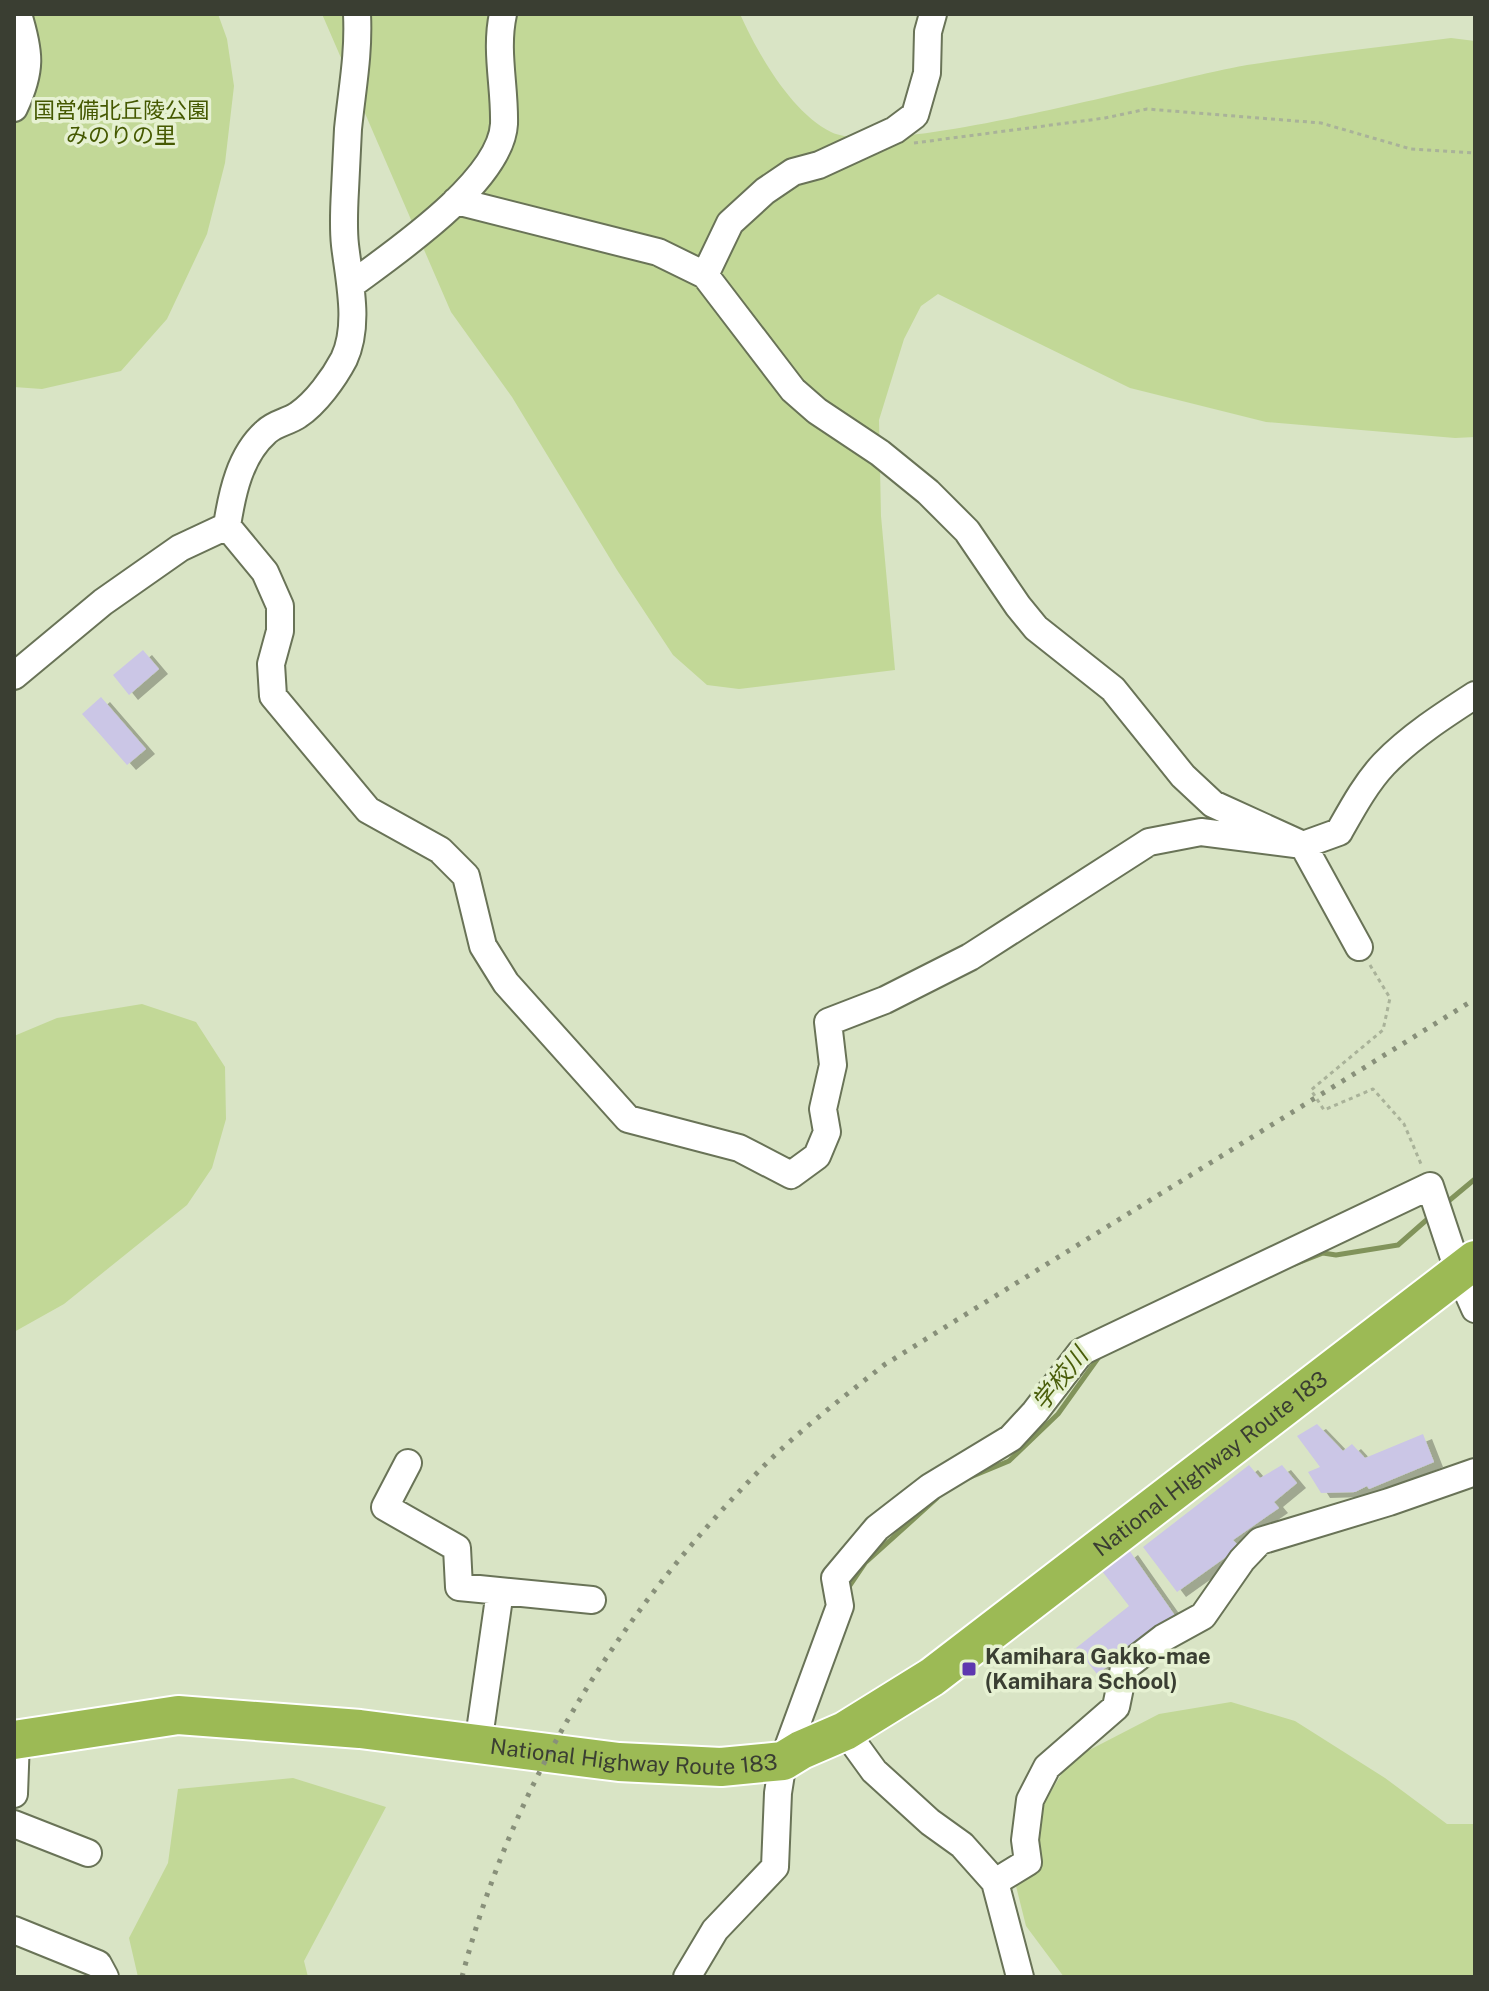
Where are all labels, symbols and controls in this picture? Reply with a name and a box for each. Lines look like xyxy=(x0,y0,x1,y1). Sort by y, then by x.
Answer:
park label: 国営備北丘陵公園 みのりの里 xyxy=(33,97,209,148)
water label: 学校川 xyxy=(1026,1339,1095,1415)
street label: National Highway Route 183 xyxy=(1088,1365,1332,1562)
place label: Kamihara Gakko-mae (Kamihara School) xyxy=(985,1643,1211,1694)
marker: Kamihara Gakko-mae (Kamihara School) xyxy=(960,1660,978,1678)
street label: National Highway Route 183 xyxy=(489,1733,778,1780)

